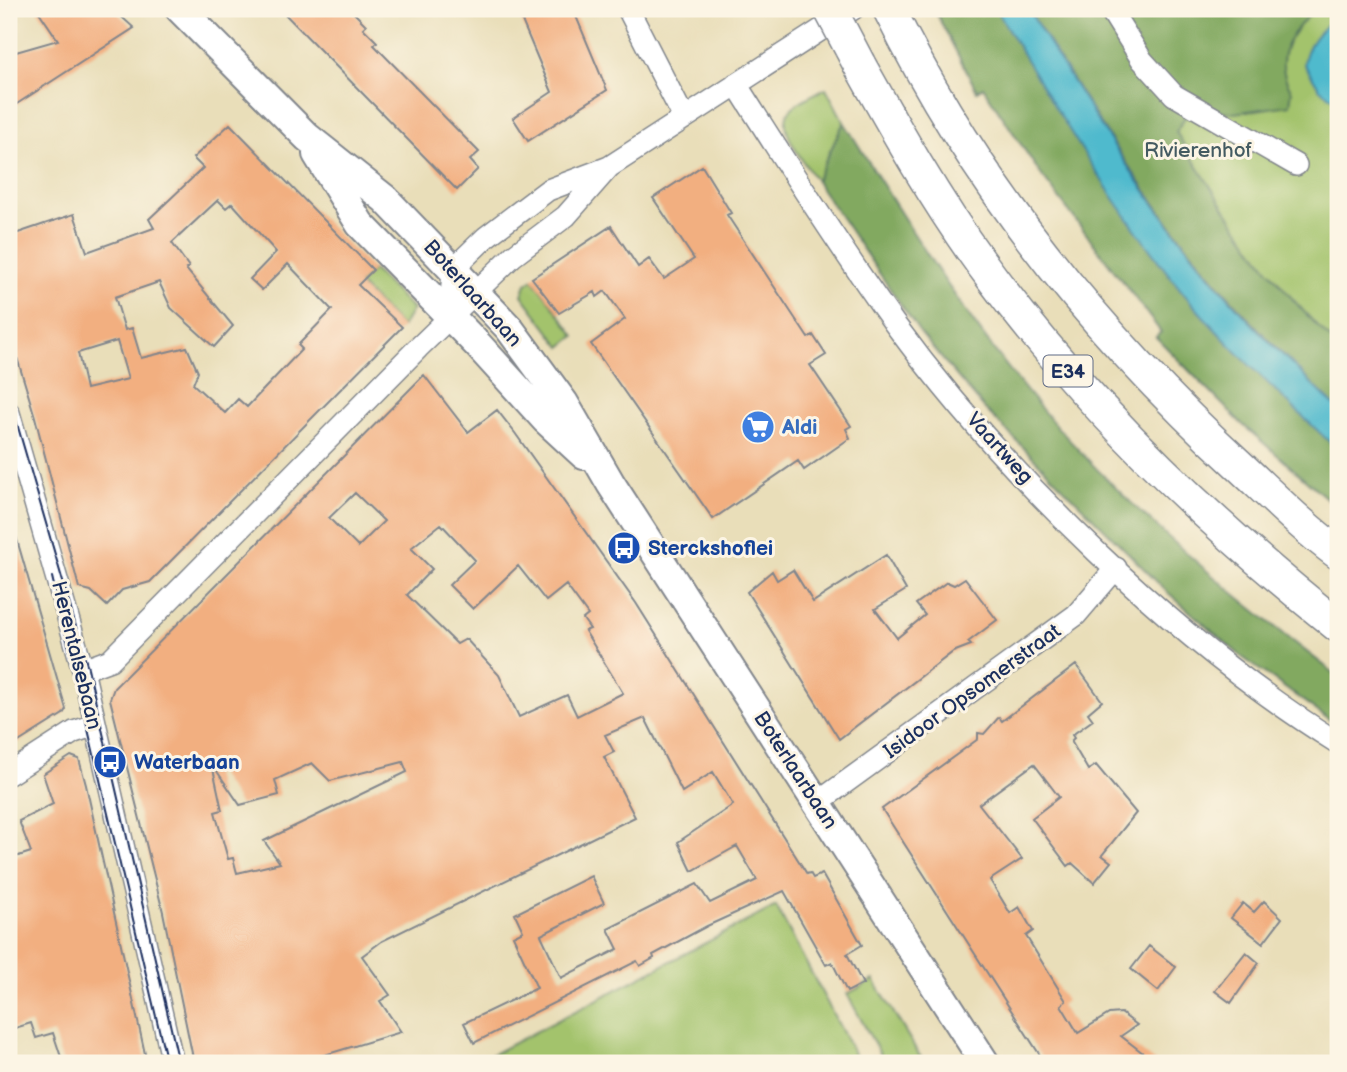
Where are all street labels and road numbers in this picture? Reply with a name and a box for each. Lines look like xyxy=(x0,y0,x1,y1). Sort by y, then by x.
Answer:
street label: Boterlaarbaan xyxy=(418,235,527,352)
road number: E34 xyxy=(1044,356,1092,386)
street label: Vaartweg xyxy=(961,407,1038,489)
street label: Herentalsebaan xyxy=(46,578,107,732)
street label: Isidoor Opsomerstraat xyxy=(879,618,1066,764)
street label: Boterlaarbaan xyxy=(748,707,843,834)

